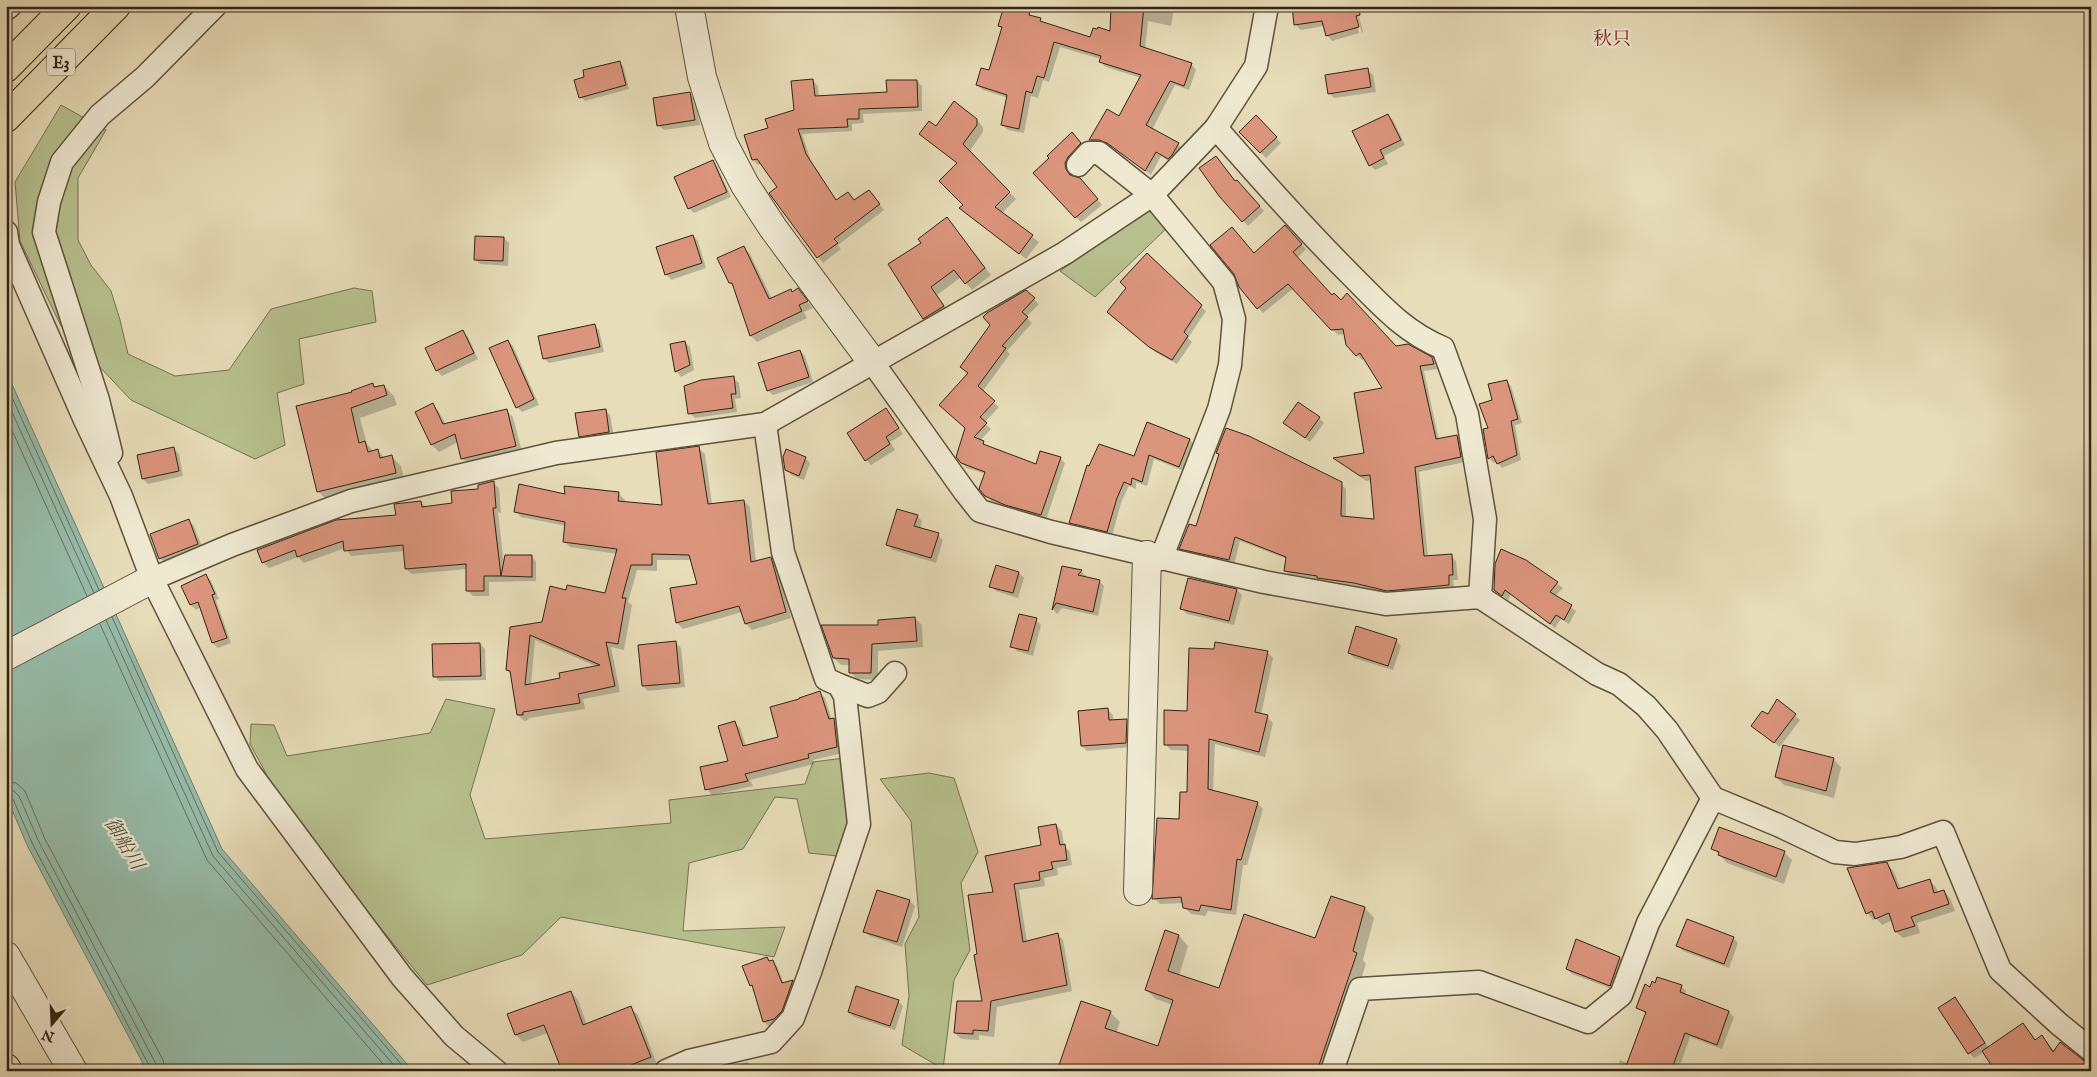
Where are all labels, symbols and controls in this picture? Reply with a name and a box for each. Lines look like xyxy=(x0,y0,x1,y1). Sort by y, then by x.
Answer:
district label: 秋只 xyxy=(1593,28,1631,52)
road number: E3 xyxy=(47,48,75,76)
water label: 御船川 xyxy=(98,813,149,876)
north arrow xyxy=(28,1000,78,1050)
text: N xyxy=(39,1025,58,1046)

